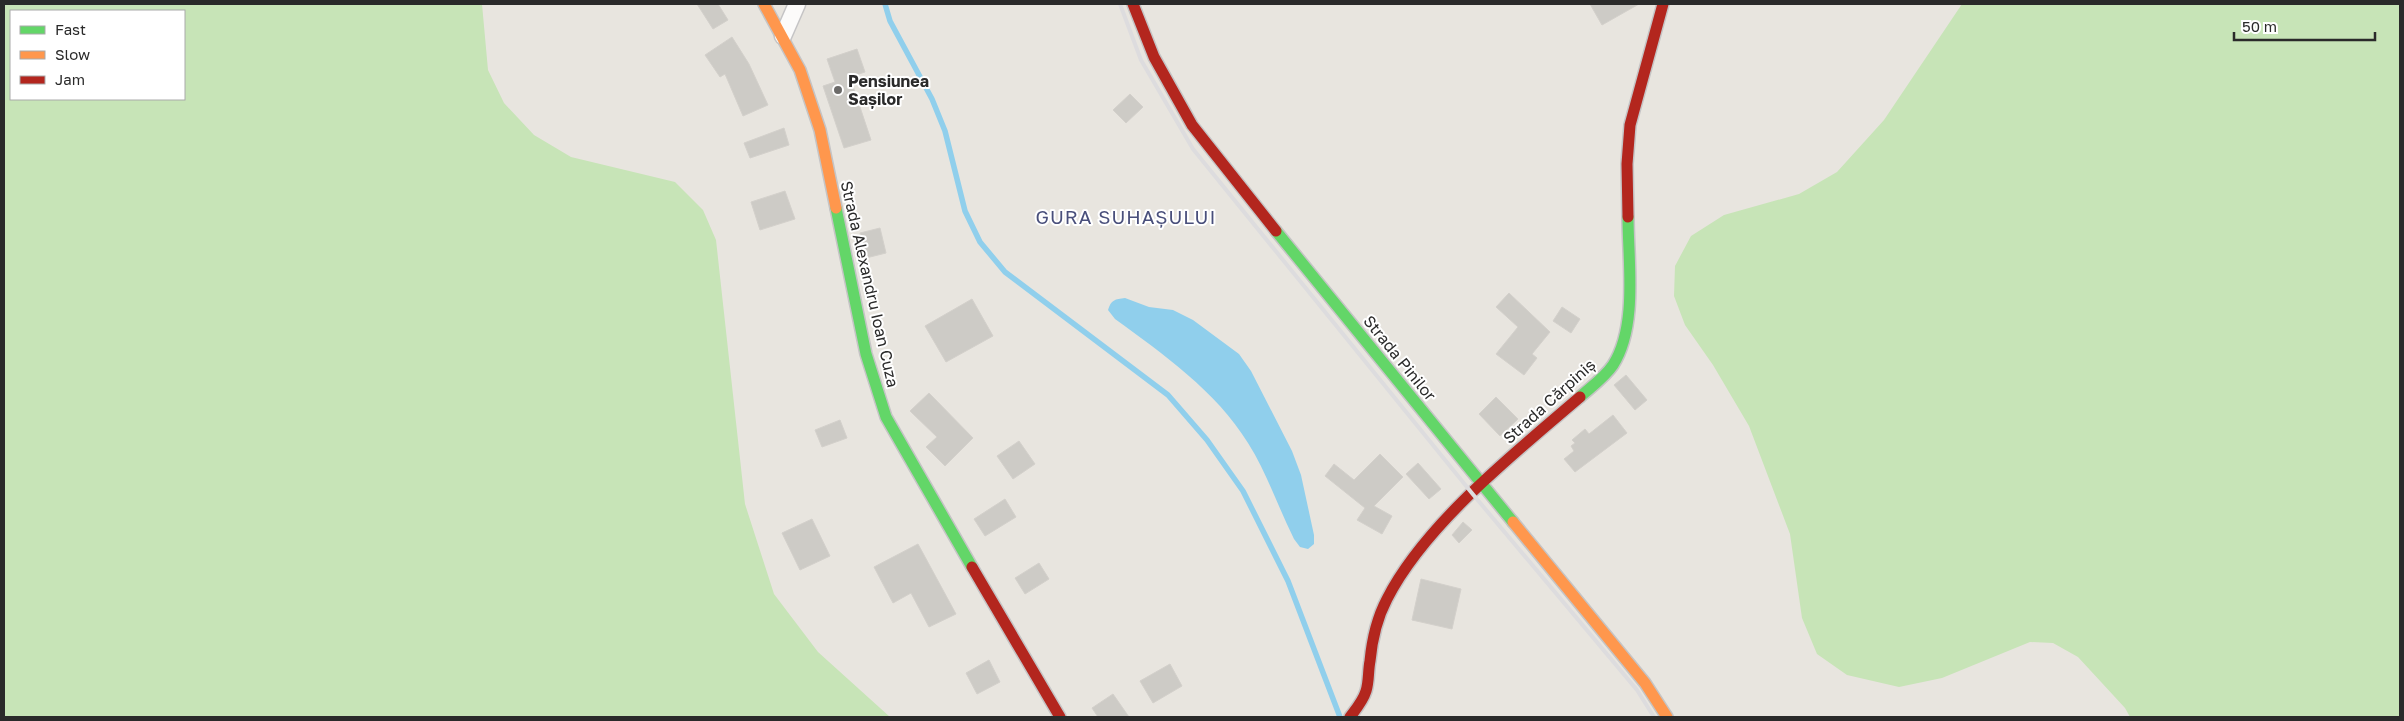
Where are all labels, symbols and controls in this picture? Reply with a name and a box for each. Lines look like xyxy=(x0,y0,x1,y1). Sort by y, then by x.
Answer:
legend xyxy=(10,10,185,100)
scale bar xyxy=(2234,10,2375,42)
text: 50 m xyxy=(2242,17,2277,35)
text: Fast xyxy=(55,20,86,38)
text: Slow xyxy=(55,45,90,63)
text: Jam xyxy=(55,70,85,88)
place label: Pensiunea Sașilor xyxy=(848,71,929,109)
marker: Pensiunea Sașilor xyxy=(832,84,844,96)
street label: Strada Alexandru Ioan Cuza xyxy=(837,179,903,389)
district label: GURA SUHAȘULUI xyxy=(1036,205,1216,228)
street label: Strada Pinilor xyxy=(1359,311,1441,405)
street label: Strada Cărpiniș xyxy=(1499,354,1599,448)

